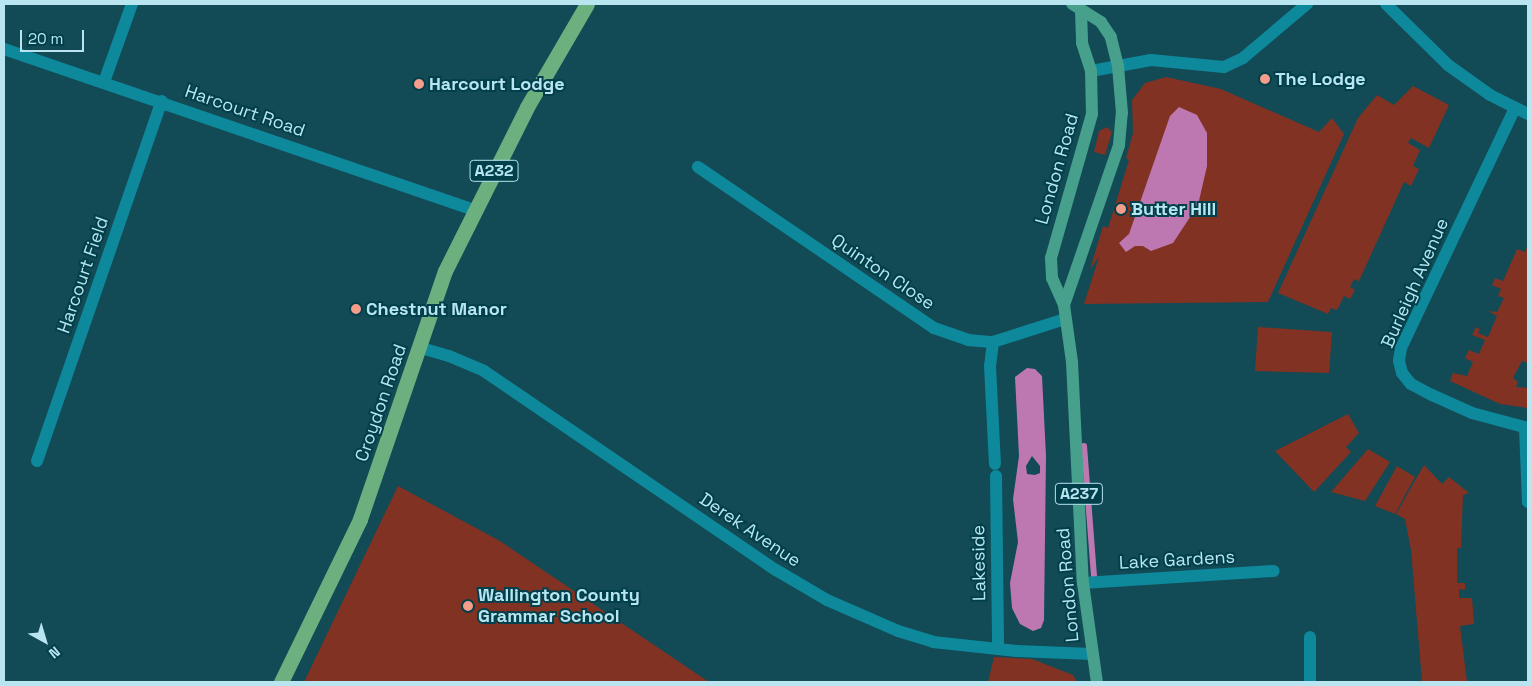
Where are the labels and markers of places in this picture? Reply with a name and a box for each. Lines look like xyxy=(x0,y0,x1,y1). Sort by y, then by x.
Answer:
place label: The Lodge xyxy=(1275,68,1366,90)
place label: Harcourt Lodge xyxy=(429,73,565,95)
marker: The Lodge xyxy=(1259,73,1271,85)
marker: Harcourt Lodge xyxy=(413,78,425,90)
place label: Butter Hill xyxy=(1131,198,1216,220)
marker: Butter Hill xyxy=(1115,203,1127,215)
place label: Chestnut Manor xyxy=(366,298,507,320)
marker: Chestnut Manor xyxy=(350,303,362,315)
place label: Wallington County Grammar School xyxy=(478,585,640,628)
marker: Wallington County Grammar School xyxy=(462,600,474,612)

